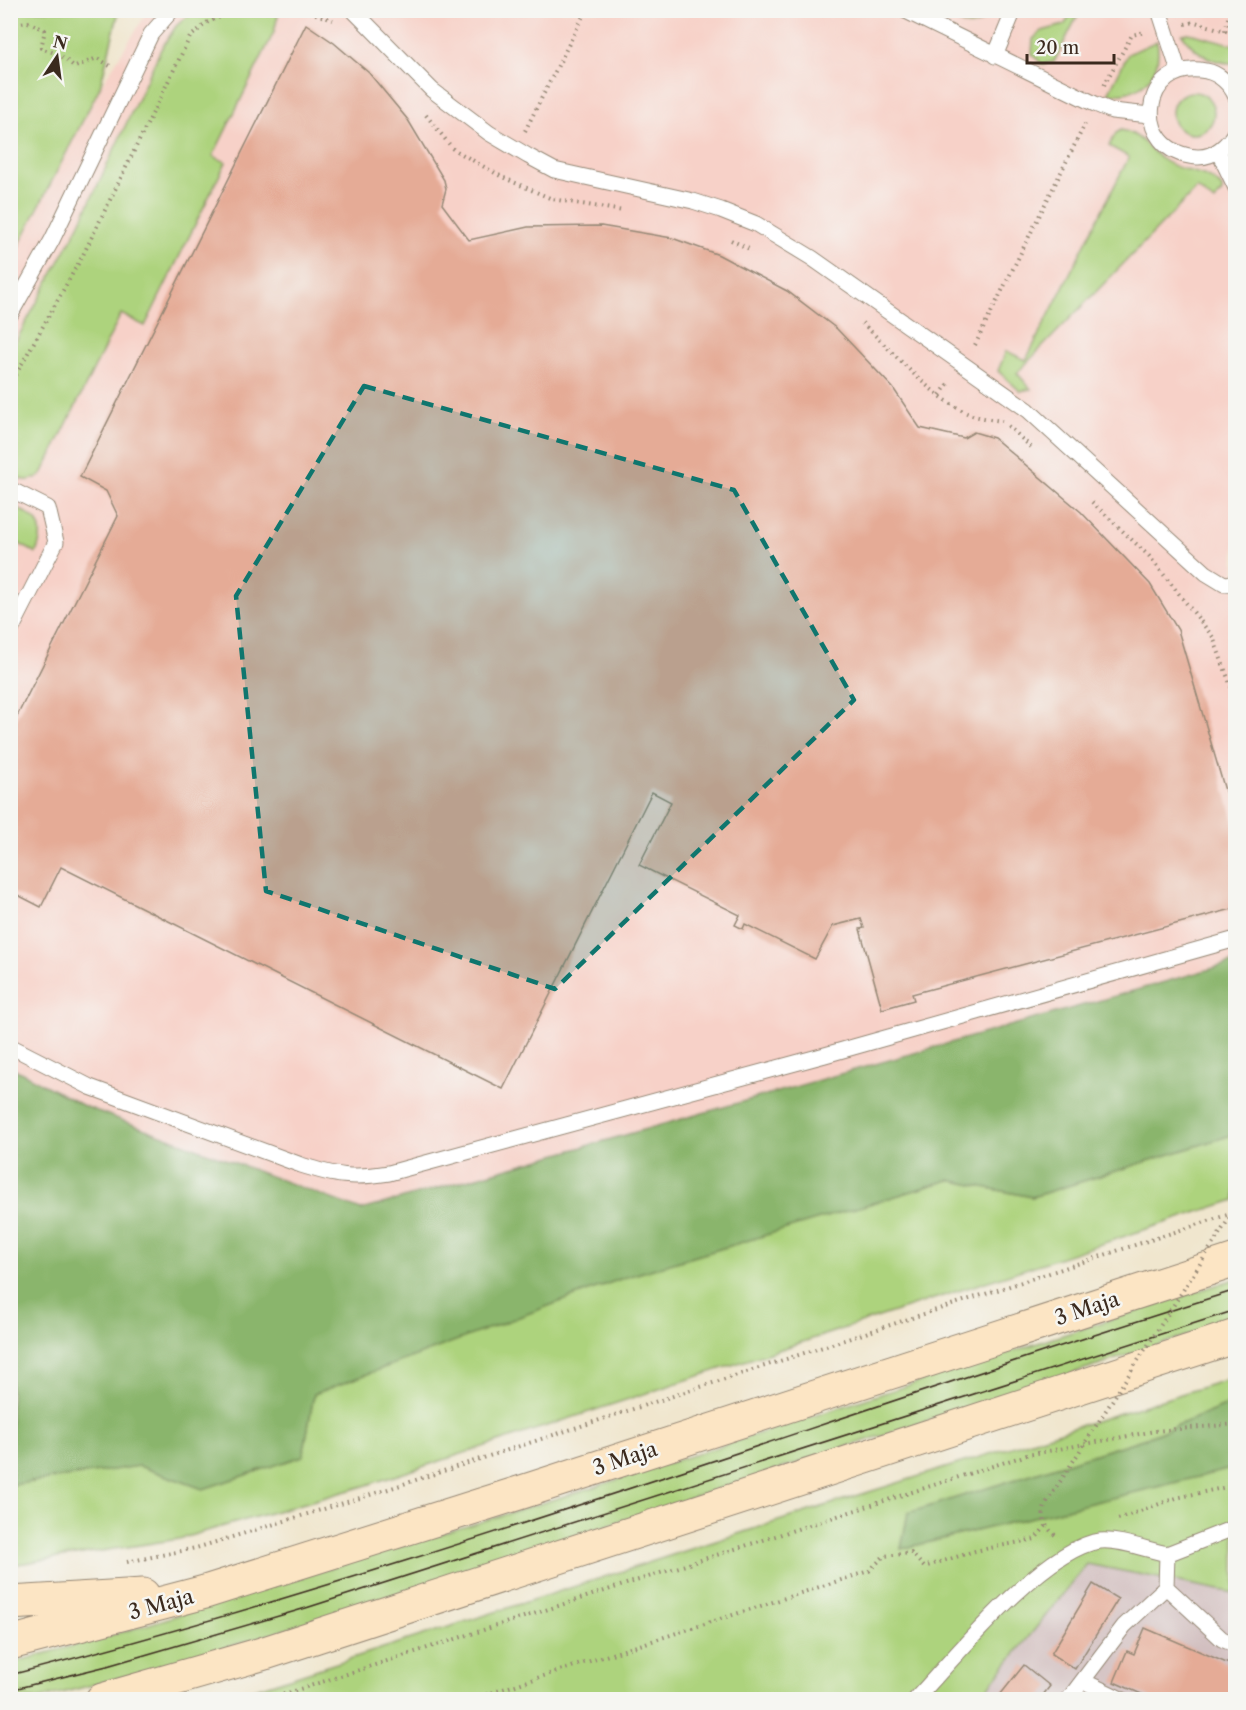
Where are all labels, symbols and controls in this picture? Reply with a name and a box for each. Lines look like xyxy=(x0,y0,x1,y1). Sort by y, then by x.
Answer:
north arrow xyxy=(27,27,87,87)
scale bar xyxy=(1027,27,1114,65)
text: N xyxy=(51,31,69,54)
text: 20 m xyxy=(1036,37,1080,59)
street label: 3 Maja xyxy=(1052,1286,1123,1330)
street label: 3 Maja xyxy=(590,1436,661,1480)
street label: 3 Maja xyxy=(126,1583,197,1625)

